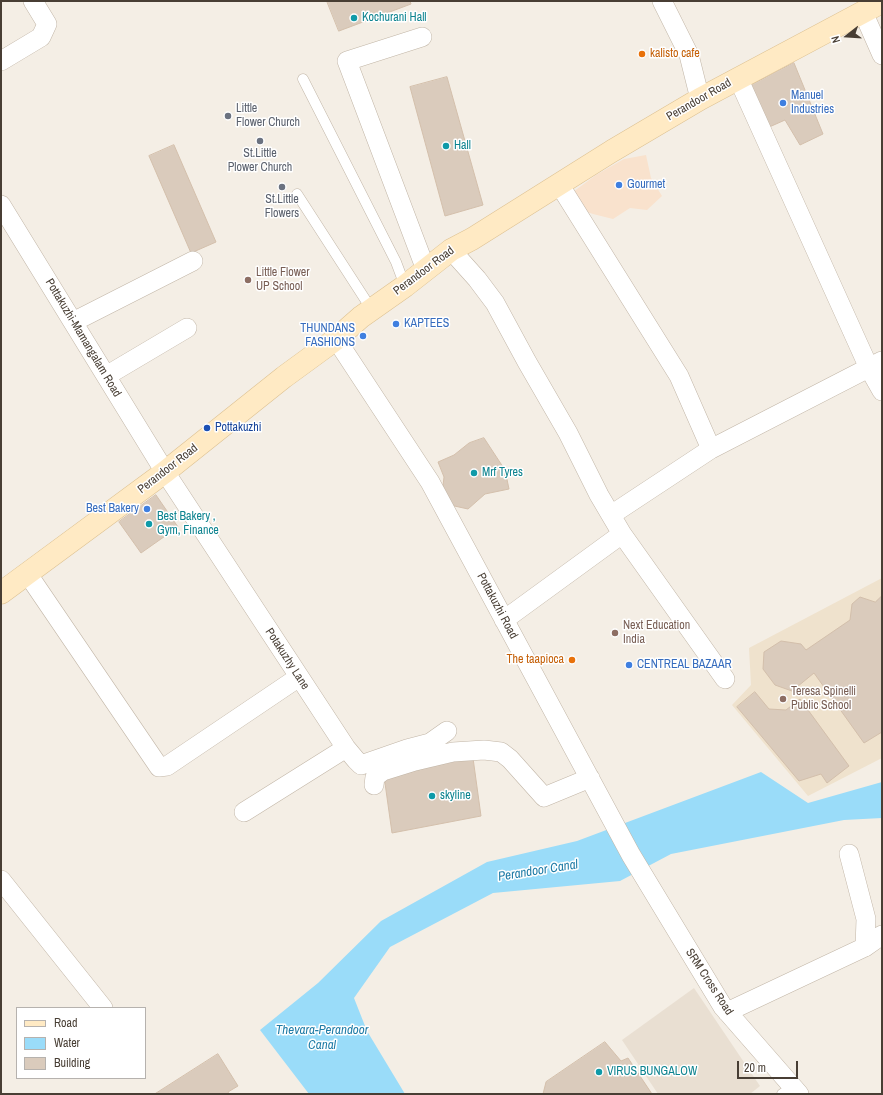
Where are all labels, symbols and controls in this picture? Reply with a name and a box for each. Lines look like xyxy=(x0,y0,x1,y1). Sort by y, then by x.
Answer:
place label: Kochurani Hall xyxy=(362,11,427,25)
marker: Kochurani Hall xyxy=(349,13,359,23)
north arrow xyxy=(827,16,867,56)
text: N xyxy=(828,34,843,45)
place label: kalisto cafe xyxy=(650,47,700,61)
marker: kalisto cafe xyxy=(637,49,647,59)
street label: Perandoor Road xyxy=(664,76,734,124)
place label: Manuel Industries xyxy=(791,89,834,117)
marker: Manuel Industries xyxy=(778,98,788,108)
place label: Little Flower Church xyxy=(236,102,300,130)
marker: Little Flower Church xyxy=(223,111,233,121)
marker: St.Little Plower Church xyxy=(255,136,265,146)
place label: Hall xyxy=(454,139,471,153)
marker: Hall xyxy=(441,141,451,151)
place label: St.Little Plower Church xyxy=(228,147,292,175)
place label: Gourmet xyxy=(627,178,665,192)
marker: Gourmet xyxy=(614,180,624,190)
marker: St.Little Flowers xyxy=(277,182,287,192)
place label: St.Little Flowers xyxy=(265,193,299,221)
street label: Perandoor Road xyxy=(391,244,457,298)
place label: Little Flower UP School xyxy=(256,266,310,294)
marker: Little Flower UP School xyxy=(243,275,253,285)
street label: Pottakuzhi-Mamangalam Road xyxy=(42,276,124,400)
place label: KAPTEES xyxy=(404,317,449,331)
marker: KAPTEES xyxy=(391,319,401,329)
place label: THUNDANS FASHIONS xyxy=(300,322,355,350)
marker: THUNDANS FASHIONS xyxy=(358,331,368,341)
place label: Pottakuzhi xyxy=(215,421,261,435)
marker: Pottakuzhi xyxy=(202,423,212,433)
street label: Perandoor Road xyxy=(135,441,201,497)
place label: Mrf Tyres xyxy=(482,466,523,480)
marker: Mrf Tyres xyxy=(469,468,479,478)
place label: Best Bakery xyxy=(86,502,139,516)
marker: Best Bakery xyxy=(142,504,152,514)
place label: Best Bakery , Gym, Finance xyxy=(157,510,219,538)
marker: Best Bakery , Gym, Finance xyxy=(144,519,154,529)
street label: Pottakuzhi Road xyxy=(474,570,520,642)
place label: Next Education India xyxy=(623,619,690,647)
street label: Potakuzhy Lane xyxy=(262,625,312,693)
marker: Next Education India xyxy=(610,628,620,638)
place label: The taapioca xyxy=(507,653,564,667)
marker: The taapioca xyxy=(567,655,577,665)
place label: CENTREAL BAZAAR xyxy=(637,658,732,672)
marker: CENTREAL BAZAAR xyxy=(624,660,634,670)
place label: Teresa Spinelli Public School xyxy=(791,685,856,713)
marker: Teresa Spinelli Public School xyxy=(778,694,788,704)
place label: skyline xyxy=(440,789,471,803)
marker: skyline xyxy=(427,791,437,801)
water label: Perandoor Canal xyxy=(497,857,579,885)
street label: SRM Cross Road xyxy=(682,946,736,1018)
legend xyxy=(16,1007,146,1079)
text: Road xyxy=(54,1015,78,1031)
water label: Thevara-Perandoor Canal xyxy=(276,1023,368,1054)
text: Water xyxy=(54,1035,80,1051)
scale bar xyxy=(739,1053,800,1079)
text: Building xyxy=(54,1055,90,1071)
text: 20 m xyxy=(744,1060,766,1076)
place label: VIRUS BUNGALOW xyxy=(607,1065,697,1079)
marker: VIRUS BUNGALOW xyxy=(594,1067,604,1077)

